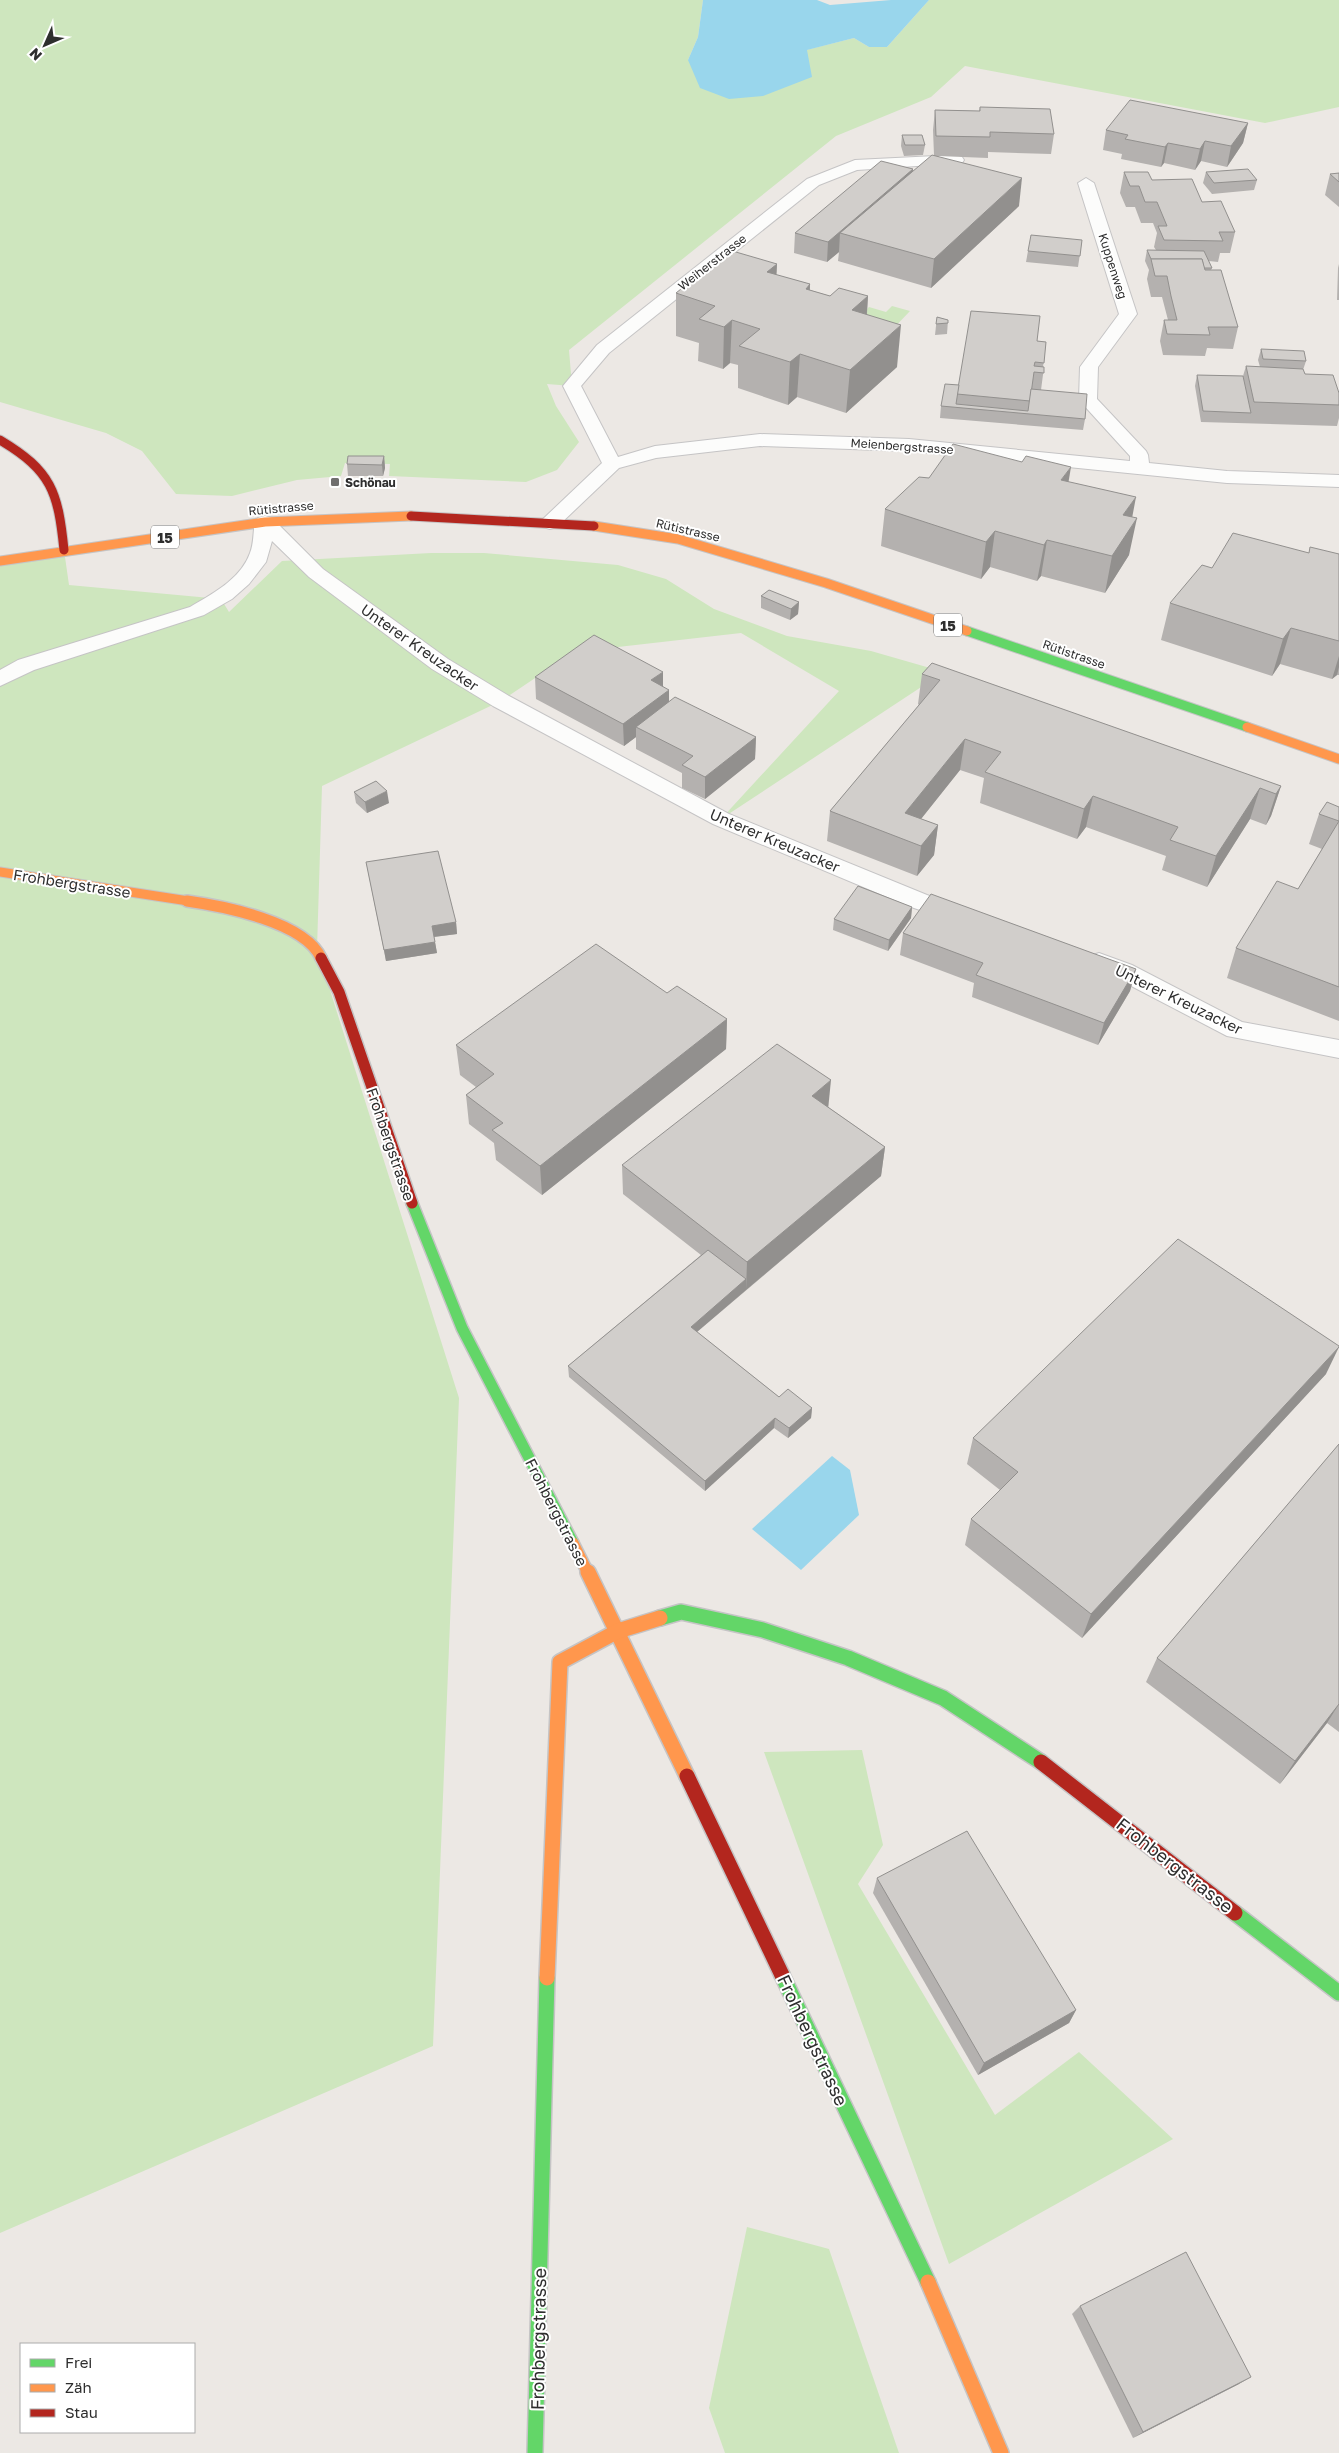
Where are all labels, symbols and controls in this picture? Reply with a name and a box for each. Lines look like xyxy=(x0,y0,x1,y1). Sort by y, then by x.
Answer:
north arrow xyxy=(20,20,70,70)
text: N xyxy=(26,45,45,64)
street label: Weiherstrasse xyxy=(675,231,749,293)
street label: Kuppenweg xyxy=(1095,231,1131,301)
street label: Meienbergstrasse xyxy=(850,435,954,457)
place label: Schönau xyxy=(345,475,396,490)
marker: Schönau xyxy=(329,476,341,488)
street label: Rütistrasse xyxy=(248,498,314,518)
street label: Rütistrasse xyxy=(654,515,722,545)
road number: 15 xyxy=(151,526,179,548)
street label: Unterer Kreuzacker xyxy=(358,600,482,694)
road number: 15 xyxy=(934,614,962,636)
street label: Rütistrasse xyxy=(1041,636,1107,672)
street label: Unterer Kreuzacker xyxy=(707,804,843,876)
street label: Frohbergstrasse xyxy=(12,865,132,901)
street label: Unterer Kreuzacker xyxy=(1112,960,1246,1038)
street label: Frohbergstrasse xyxy=(363,1085,419,1203)
street label: Frohbergstrasse xyxy=(522,1455,592,1569)
street label: Frohbergstrasse xyxy=(1112,1813,1238,1917)
street label: Frohbergstrasse xyxy=(773,1971,853,2109)
street label: Frohbergstrasse xyxy=(526,2268,550,2410)
legend xyxy=(20,2343,195,2433)
text: Frei xyxy=(65,2353,92,2371)
text: Zäh xyxy=(65,2378,92,2396)
text: Stau xyxy=(65,2403,98,2421)

